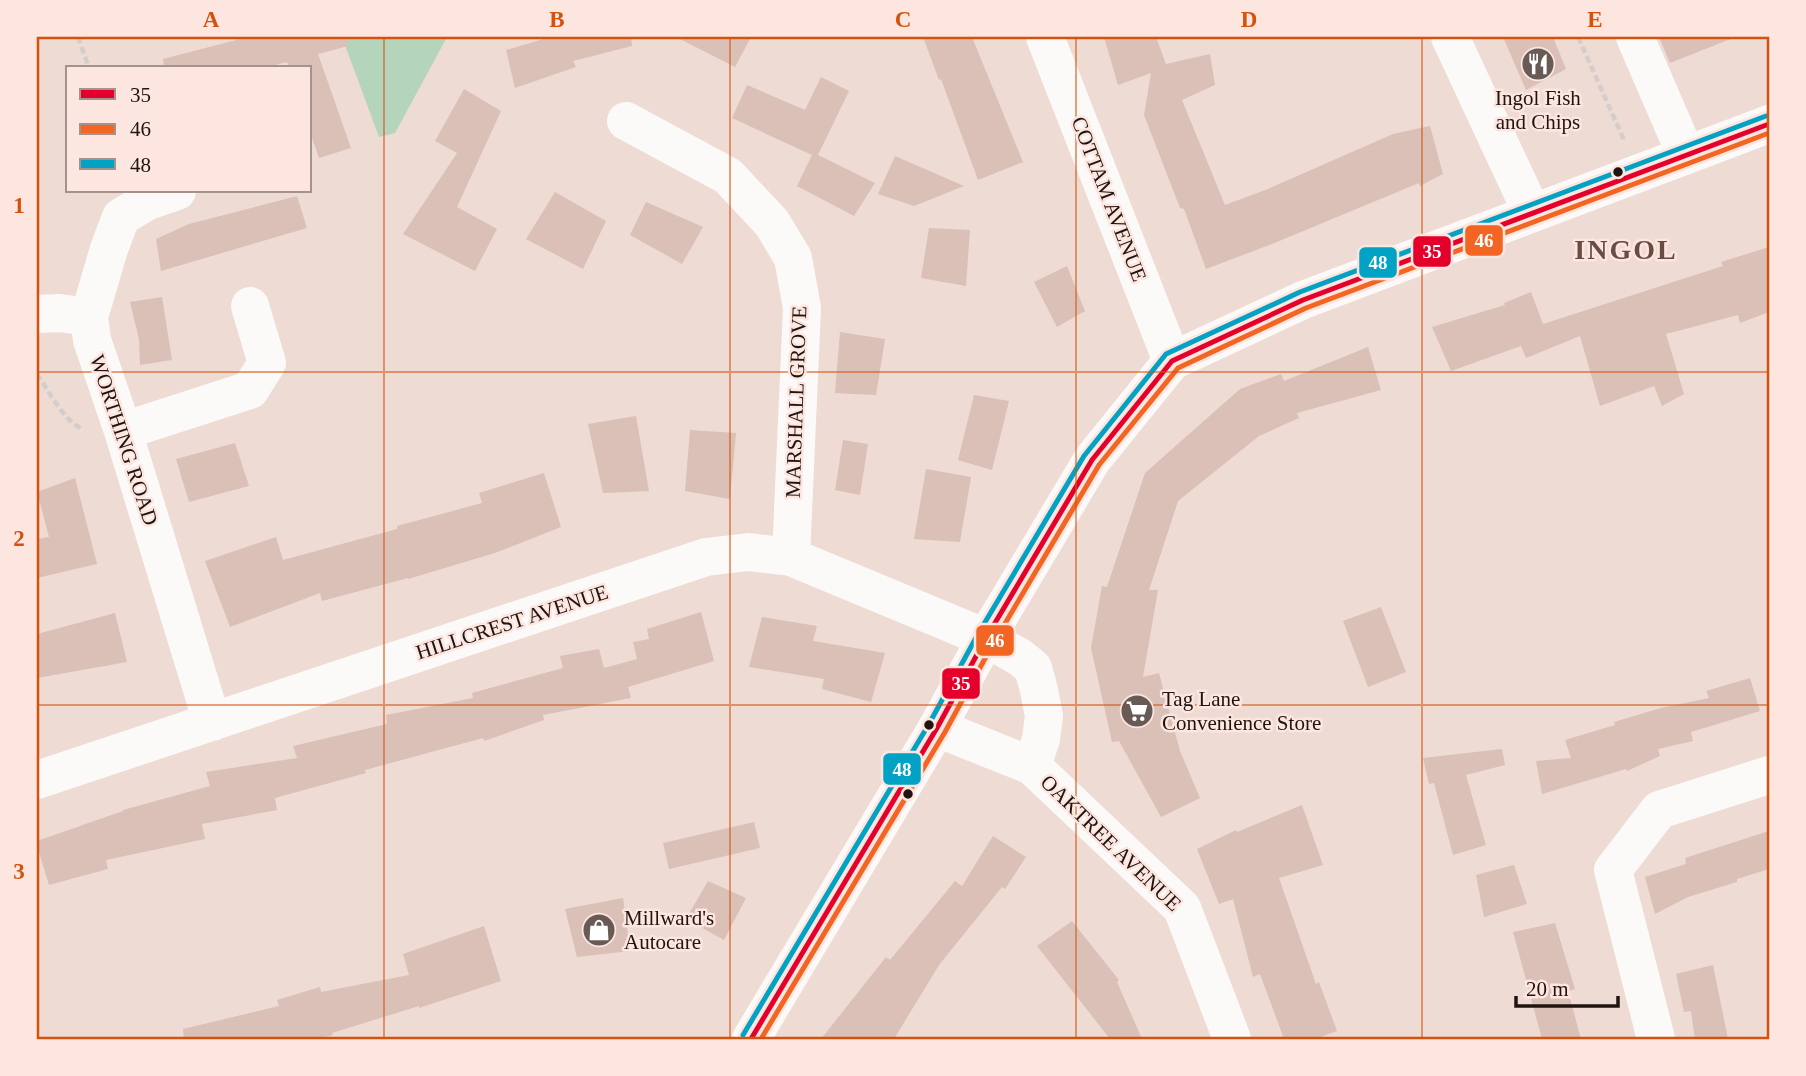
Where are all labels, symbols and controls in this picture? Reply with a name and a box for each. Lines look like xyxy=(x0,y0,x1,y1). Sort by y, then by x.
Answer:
text: A xyxy=(203,7,220,32)
text: B xyxy=(549,7,565,32)
text: C xyxy=(895,7,911,32)
text: D xyxy=(1241,7,1257,32)
text: E xyxy=(1587,7,1603,32)
restaurant icon: Ingol Fish and Chips xyxy=(1519,45,1557,83)
legend xyxy=(66,66,312,192)
text: 35 xyxy=(130,83,151,107)
place label: Ingol Fish and Chips xyxy=(1495,86,1581,134)
street label: COTTAM AVENUE xyxy=(1066,113,1152,285)
text: 46 xyxy=(130,117,151,141)
text: 48 xyxy=(130,153,151,177)
unlabelled marker xyxy=(1611,165,1625,179)
text: 1 xyxy=(13,193,25,218)
line badge: 46 xyxy=(1464,224,1504,257)
text: 46 xyxy=(1475,230,1494,251)
district label: INGOL xyxy=(1574,234,1678,265)
line badge: 35 xyxy=(1412,235,1452,268)
text: 35 xyxy=(1423,241,1442,262)
line badge: 48 xyxy=(1358,246,1398,279)
text: 48 xyxy=(1369,252,1388,273)
street label: MARSHALL GROVE xyxy=(781,305,811,499)
street label: WORTHING ROAD xyxy=(85,352,163,528)
text: 2 xyxy=(13,526,25,551)
street label: HILLCREST AVENUE xyxy=(413,580,611,664)
line badge: 46 xyxy=(975,624,1015,657)
text: 46 xyxy=(986,630,1005,651)
line badge: 35 xyxy=(941,667,981,700)
text: 35 xyxy=(952,673,971,694)
place label: Tag Lane Convenience Store xyxy=(1162,687,1321,735)
supermarket icon: Tag Lane Convenience Store xyxy=(1118,692,1156,730)
unlabelled marker xyxy=(922,718,936,732)
line badge: 48 xyxy=(882,752,922,786)
text: 48 xyxy=(893,759,912,780)
street label: OAKTREE AVENUE xyxy=(1036,770,1186,916)
unlabelled marker xyxy=(901,787,915,801)
text: 3 xyxy=(13,859,25,884)
place label: Millward's Autocare xyxy=(624,906,714,954)
shop icon: Millward's Autocare xyxy=(580,911,618,949)
scale bar xyxy=(1516,964,1617,1008)
text: 20 m xyxy=(1526,977,1569,1001)

